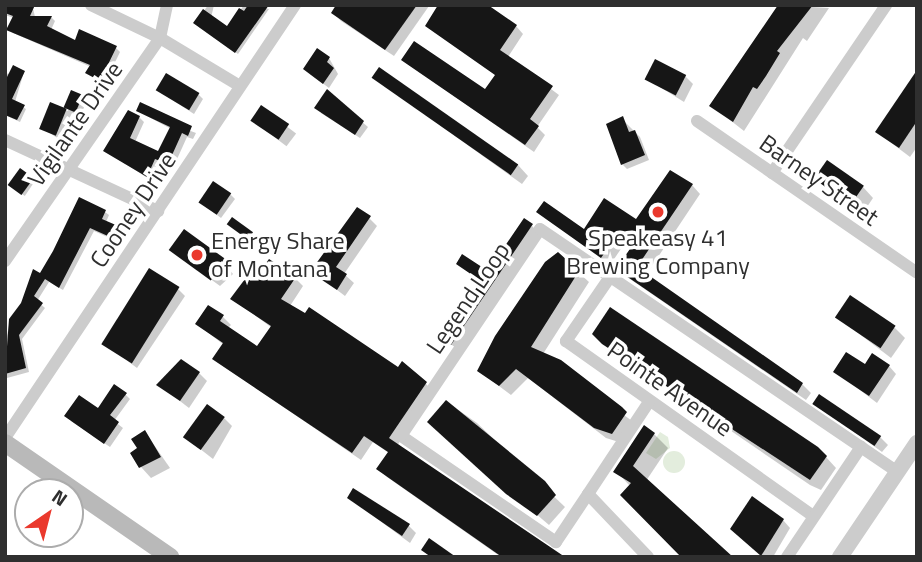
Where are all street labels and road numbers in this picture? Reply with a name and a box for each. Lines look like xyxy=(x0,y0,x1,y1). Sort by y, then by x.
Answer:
street label: Vigilante Drive xyxy=(21,56,129,192)
street label: Barney Street xyxy=(754,128,884,232)
street label: Cooney Drive xyxy=(84,147,182,273)
street label: Legend Loop xyxy=(420,237,516,359)
street label: Pointe Avenue xyxy=(602,335,738,443)

